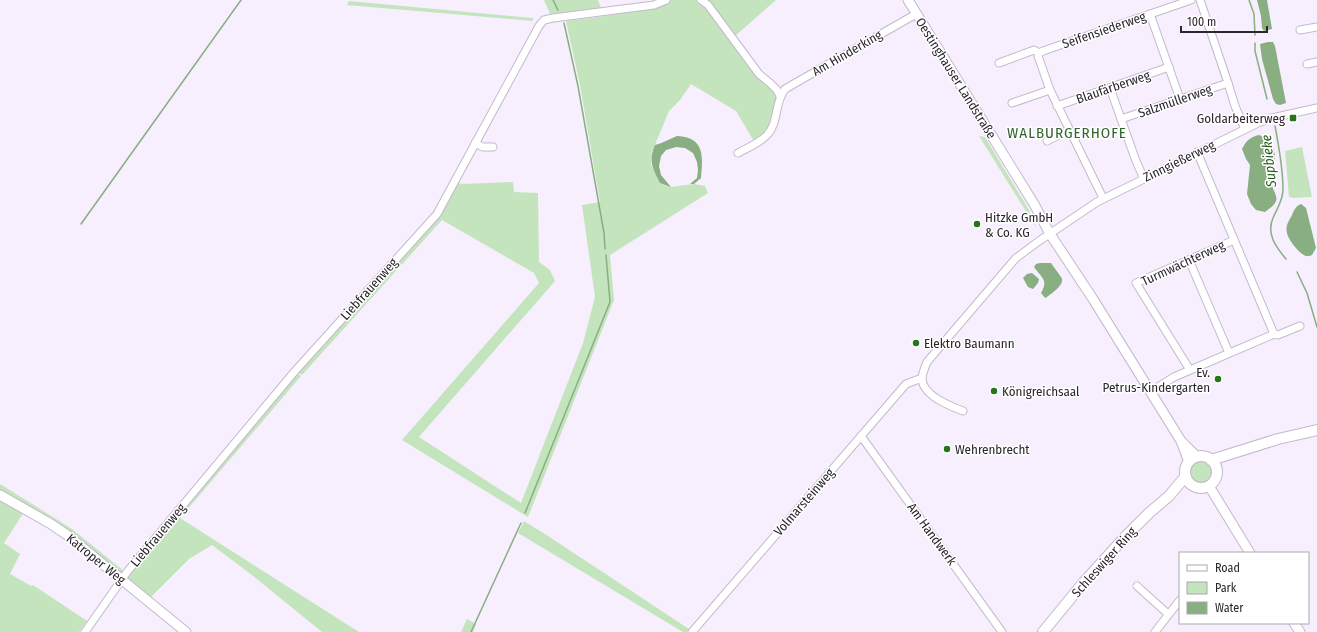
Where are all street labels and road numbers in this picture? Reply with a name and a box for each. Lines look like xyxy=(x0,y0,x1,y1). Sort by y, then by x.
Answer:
street label: Seifensiederweg xyxy=(1060,8,1149,51)
street label: Oestinghauser Landstraße xyxy=(913,15,999,141)
street label: Am Hinderking xyxy=(809,27,885,79)
street label: Blaufärberweg xyxy=(1074,67,1153,107)
street label: Salzmüllerweg xyxy=(1136,81,1215,121)
street label: Zinngießerweg xyxy=(1141,137,1218,185)
street label: Turmwächterweg xyxy=(1139,237,1228,289)
street label: Liebfrauenweg xyxy=(337,254,401,323)
street label: Volmarsteinweg xyxy=(771,465,838,539)
street label: Liebfrauenweg xyxy=(127,500,189,570)
street label: Am Handwerk xyxy=(904,500,960,569)
street label: Schleswiger Ring xyxy=(1069,523,1140,600)
street label: Katroper Weg xyxy=(63,531,129,588)

